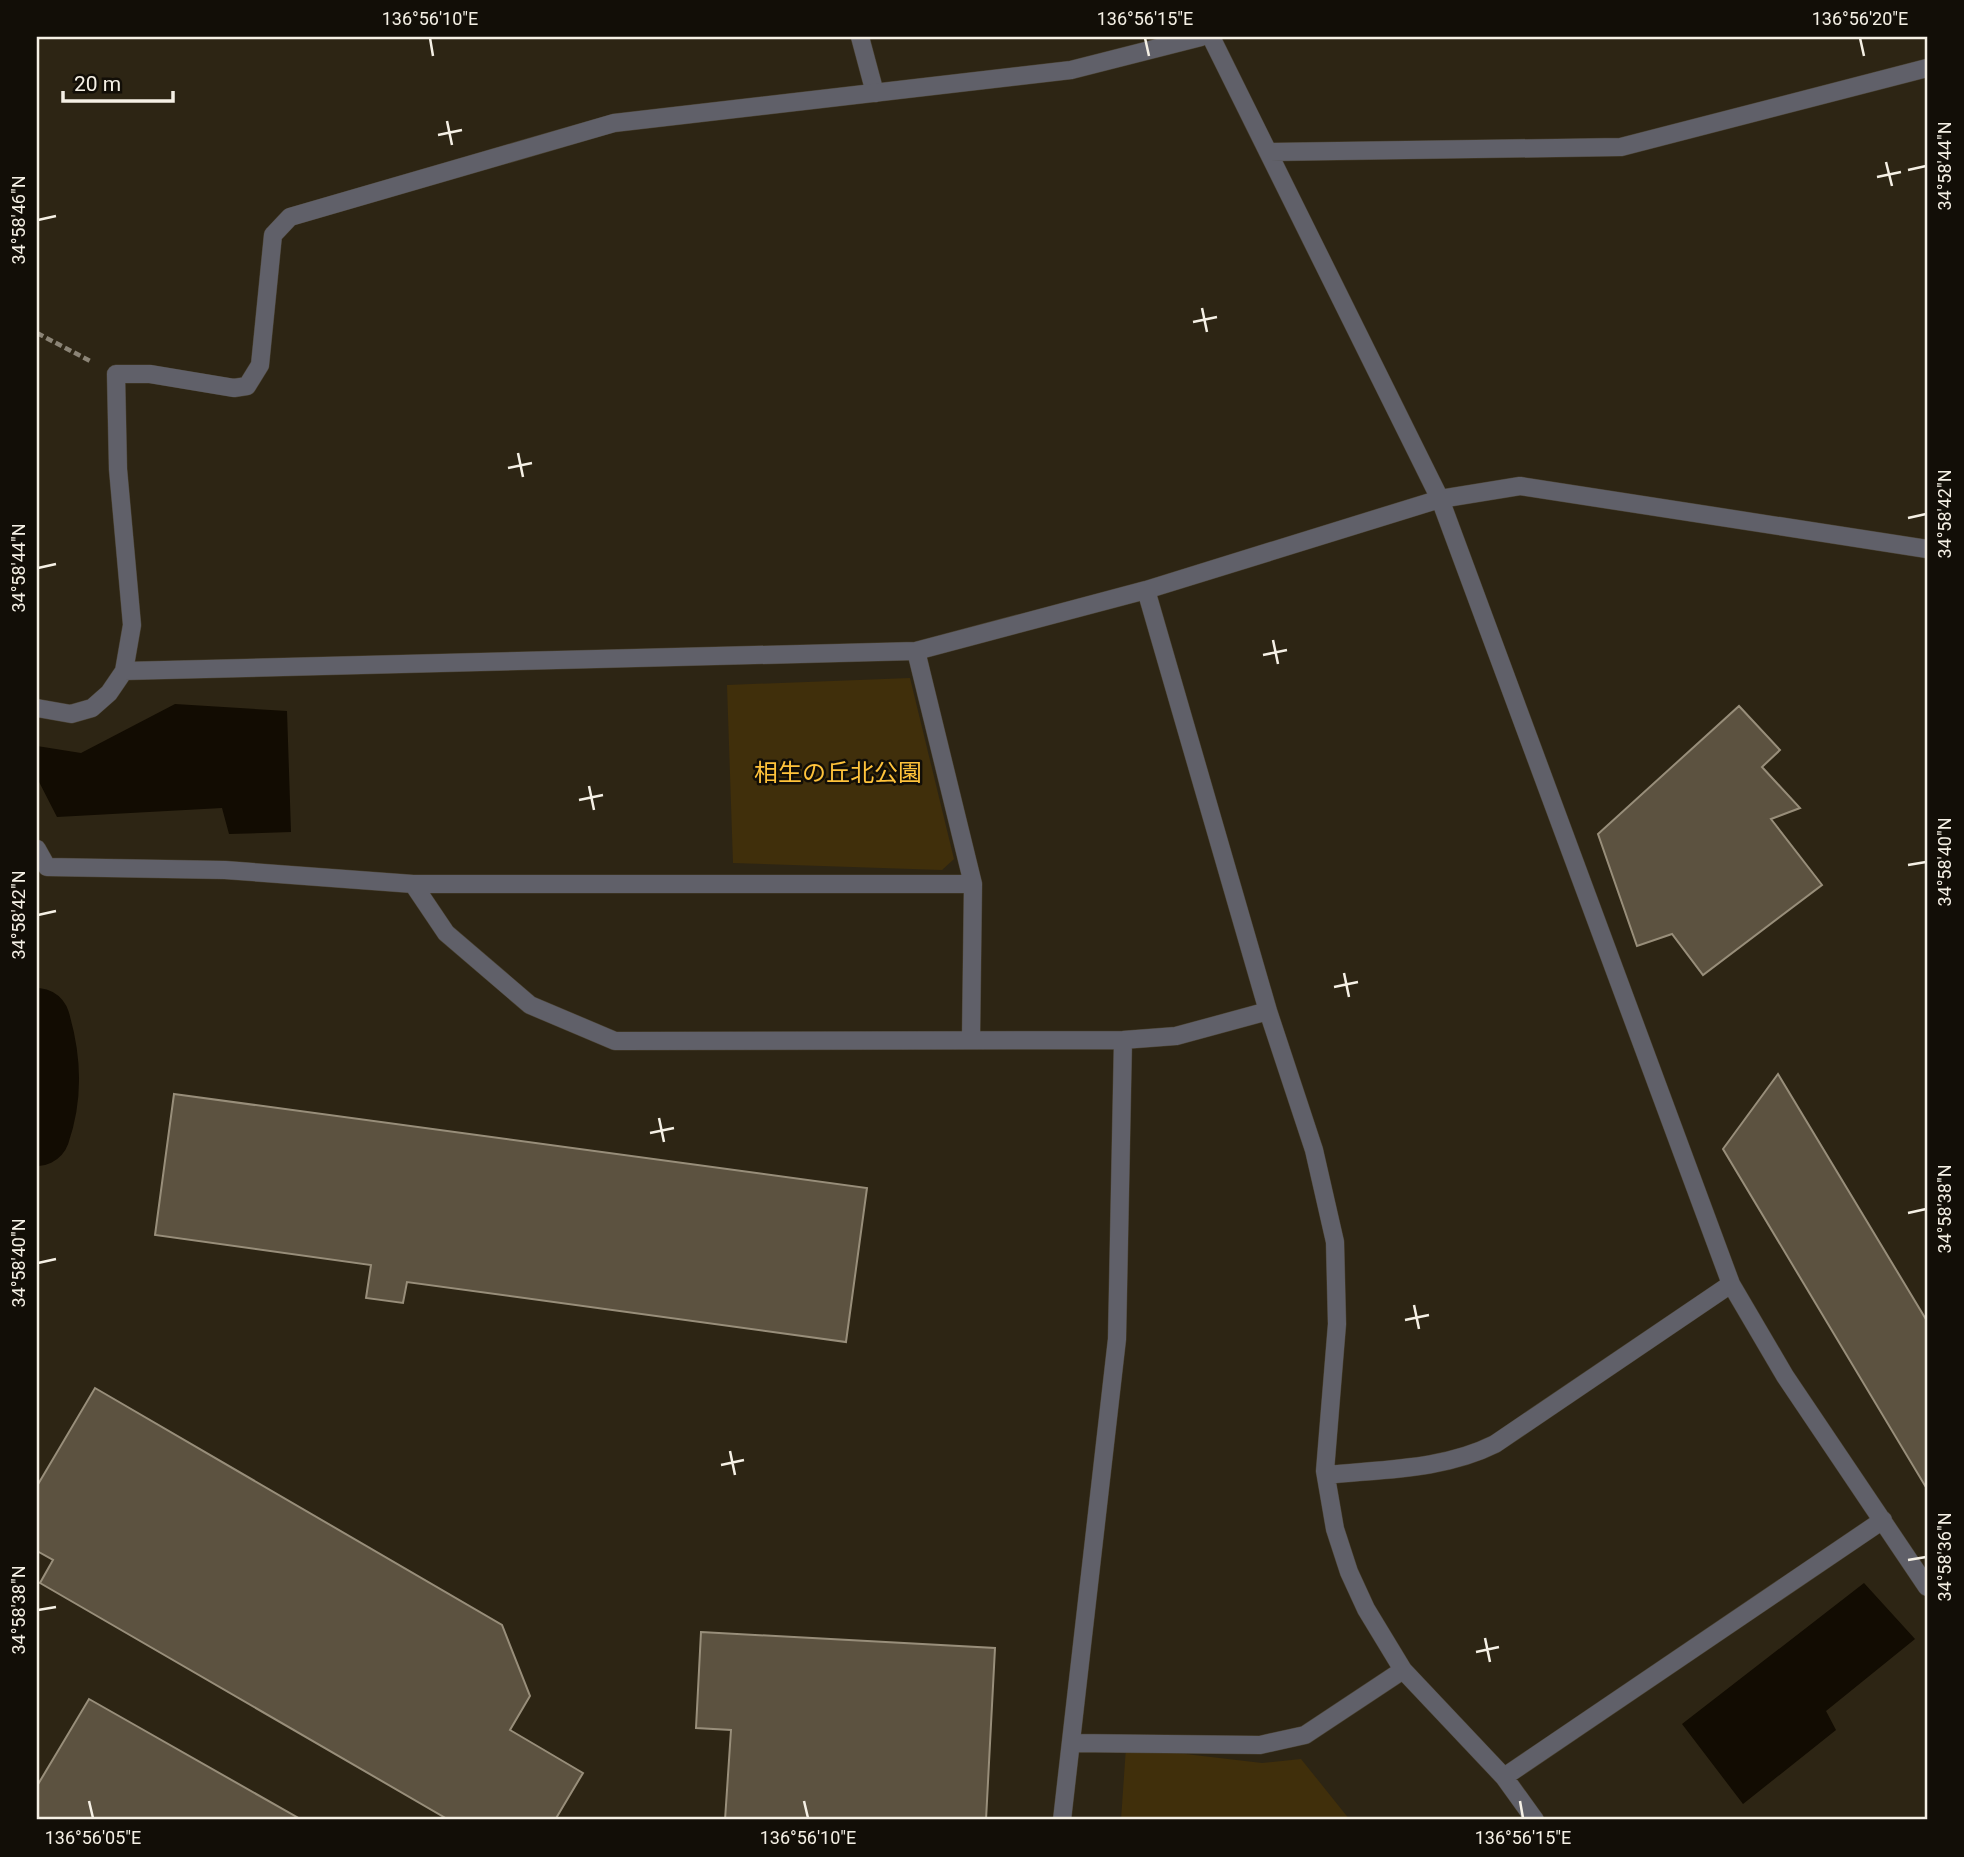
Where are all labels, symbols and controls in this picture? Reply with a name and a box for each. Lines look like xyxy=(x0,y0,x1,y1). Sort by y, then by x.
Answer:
text: 136°56'10"E xyxy=(382,8,478,29)
text: 136°56'15"E xyxy=(1097,8,1193,29)
text: 136°56'20"E xyxy=(1812,8,1908,29)
scale bar xyxy=(63,60,173,104)
text: 20 m xyxy=(74,72,121,96)
text: 34°58'44"N xyxy=(1934,121,1955,211)
text: 34°58'46"N xyxy=(8,175,29,265)
text: 34°58'42"N xyxy=(1934,469,1955,559)
text: 34°58'44"N xyxy=(8,523,29,613)
park label: 相生の丘北公園 xyxy=(754,759,922,787)
text: 34°58'40"N xyxy=(1934,817,1955,907)
text: 34°58'42"N xyxy=(8,870,29,960)
text: 34°58'38"N xyxy=(1934,1164,1955,1254)
text: 34°58'40"N xyxy=(8,1218,29,1308)
text: 34°58'36"N xyxy=(1934,1512,1955,1602)
text: 34°58'38"N xyxy=(8,1565,29,1655)
text: 136°56'05"E xyxy=(45,1827,141,1848)
text: 136°56'10"E xyxy=(760,1827,856,1848)
text: 136°56'15"E xyxy=(1475,1827,1571,1848)

